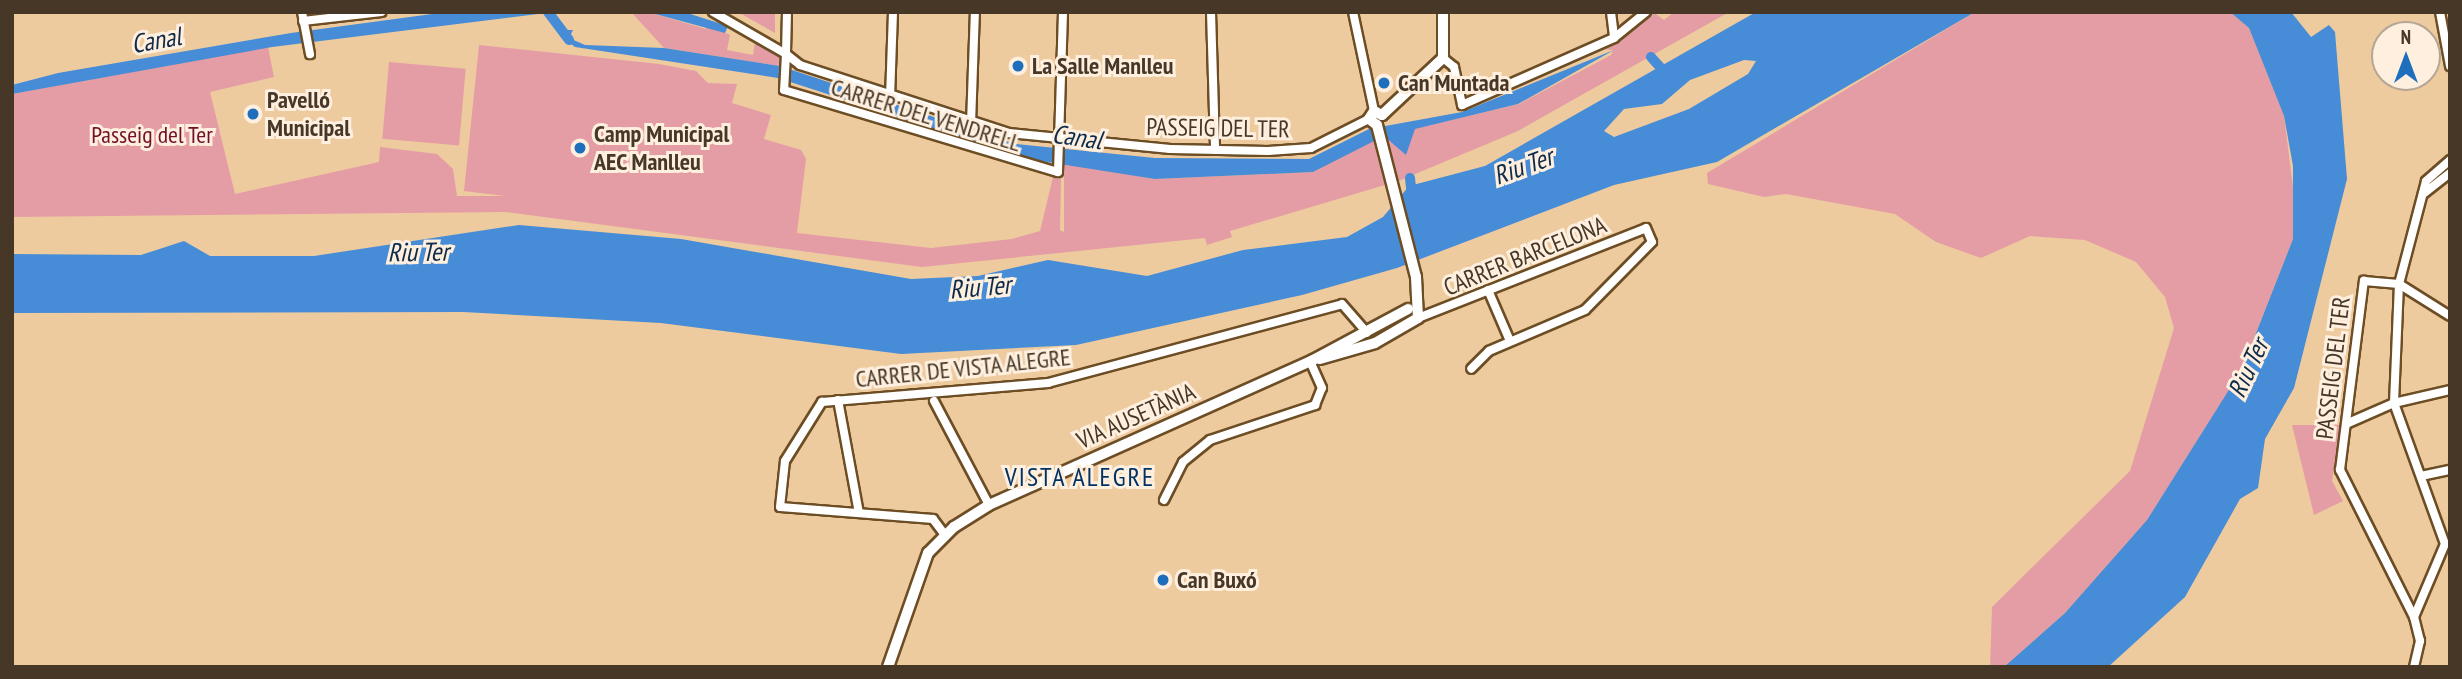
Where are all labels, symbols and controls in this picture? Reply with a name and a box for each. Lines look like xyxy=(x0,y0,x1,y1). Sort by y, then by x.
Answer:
water label: Canal xyxy=(129,20,183,60)
north arrow xyxy=(2371,21,2441,91)
text: N xyxy=(2401,25,2411,49)
place label: La Salle Manlleu xyxy=(1032,52,1174,80)
marker: La Salle Manlleu xyxy=(1010,58,1026,74)
place label: Can Muntada xyxy=(1398,69,1509,97)
street label: CARRER DEL VENDRELL xyxy=(827,72,1025,158)
marker: Can Muntada xyxy=(1376,75,1392,91)
place label: Pavelló Municipal xyxy=(267,86,350,142)
marker: Pavelló Municipal xyxy=(245,106,261,122)
street label: PASSEIG DEL TER xyxy=(1145,112,1291,144)
water label: Canal xyxy=(1050,118,1104,156)
place label: Camp Municipal AEC Manlleu xyxy=(594,120,729,176)
park label: Passeig del Ter xyxy=(91,121,213,149)
marker: Camp Municipal AEC Manlleu xyxy=(572,140,588,156)
water label: Riu Ter xyxy=(1489,141,1557,191)
street label: CARRER BARCELONA xyxy=(1440,210,1610,302)
water label: Riu Ter xyxy=(387,236,449,268)
water label: Riu Ter xyxy=(948,269,1012,305)
street label: PASSEIG DEL TER xyxy=(2310,294,2356,442)
water label: Riu Ter xyxy=(2221,333,2275,403)
street label: CARRER DE VISTA ALEGRE xyxy=(853,342,1073,394)
street label: VIA AUSETÀNIA xyxy=(1072,377,1200,455)
district label: VISTA ALEGRE xyxy=(1006,461,1154,493)
place label: Can Buxó xyxy=(1177,566,1257,594)
marker: Can Buxó xyxy=(1155,572,1171,588)

